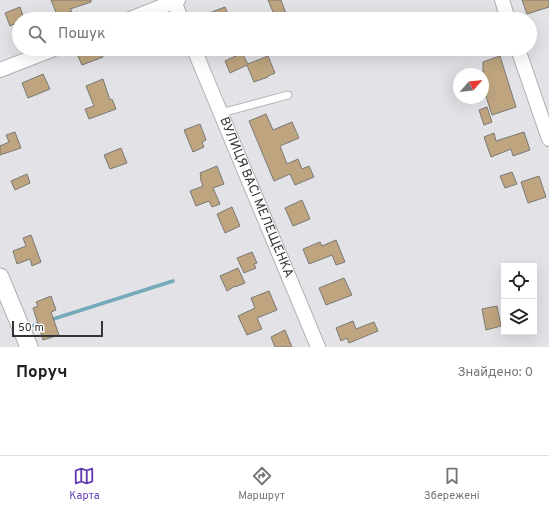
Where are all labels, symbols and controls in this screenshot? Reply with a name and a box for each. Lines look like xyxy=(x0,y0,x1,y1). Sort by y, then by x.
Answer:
search box xyxy=(12,12,537,56)
icon: search xyxy=(26,23,48,45)
text: Пошук xyxy=(58,25,106,44)
north arrow xyxy=(453,68,489,104)
street label: ВУЛИЦЯ ВАСІ МЕЛЕЩЕНКА xyxy=(215,115,296,281)
map controls xyxy=(501,263,537,335)
button: locate xyxy=(501,263,537,299)
button: layers xyxy=(501,299,537,335)
scale bar xyxy=(12,319,103,338)
text: 50 m xyxy=(18,321,44,335)
text: Поруч xyxy=(16,362,68,384)
text: Знайдено: 0 xyxy=(457,365,533,381)
tab: Карта xyxy=(69,465,100,503)
tab: Маршрут xyxy=(238,465,285,503)
tab: Збережені xyxy=(424,465,480,503)

